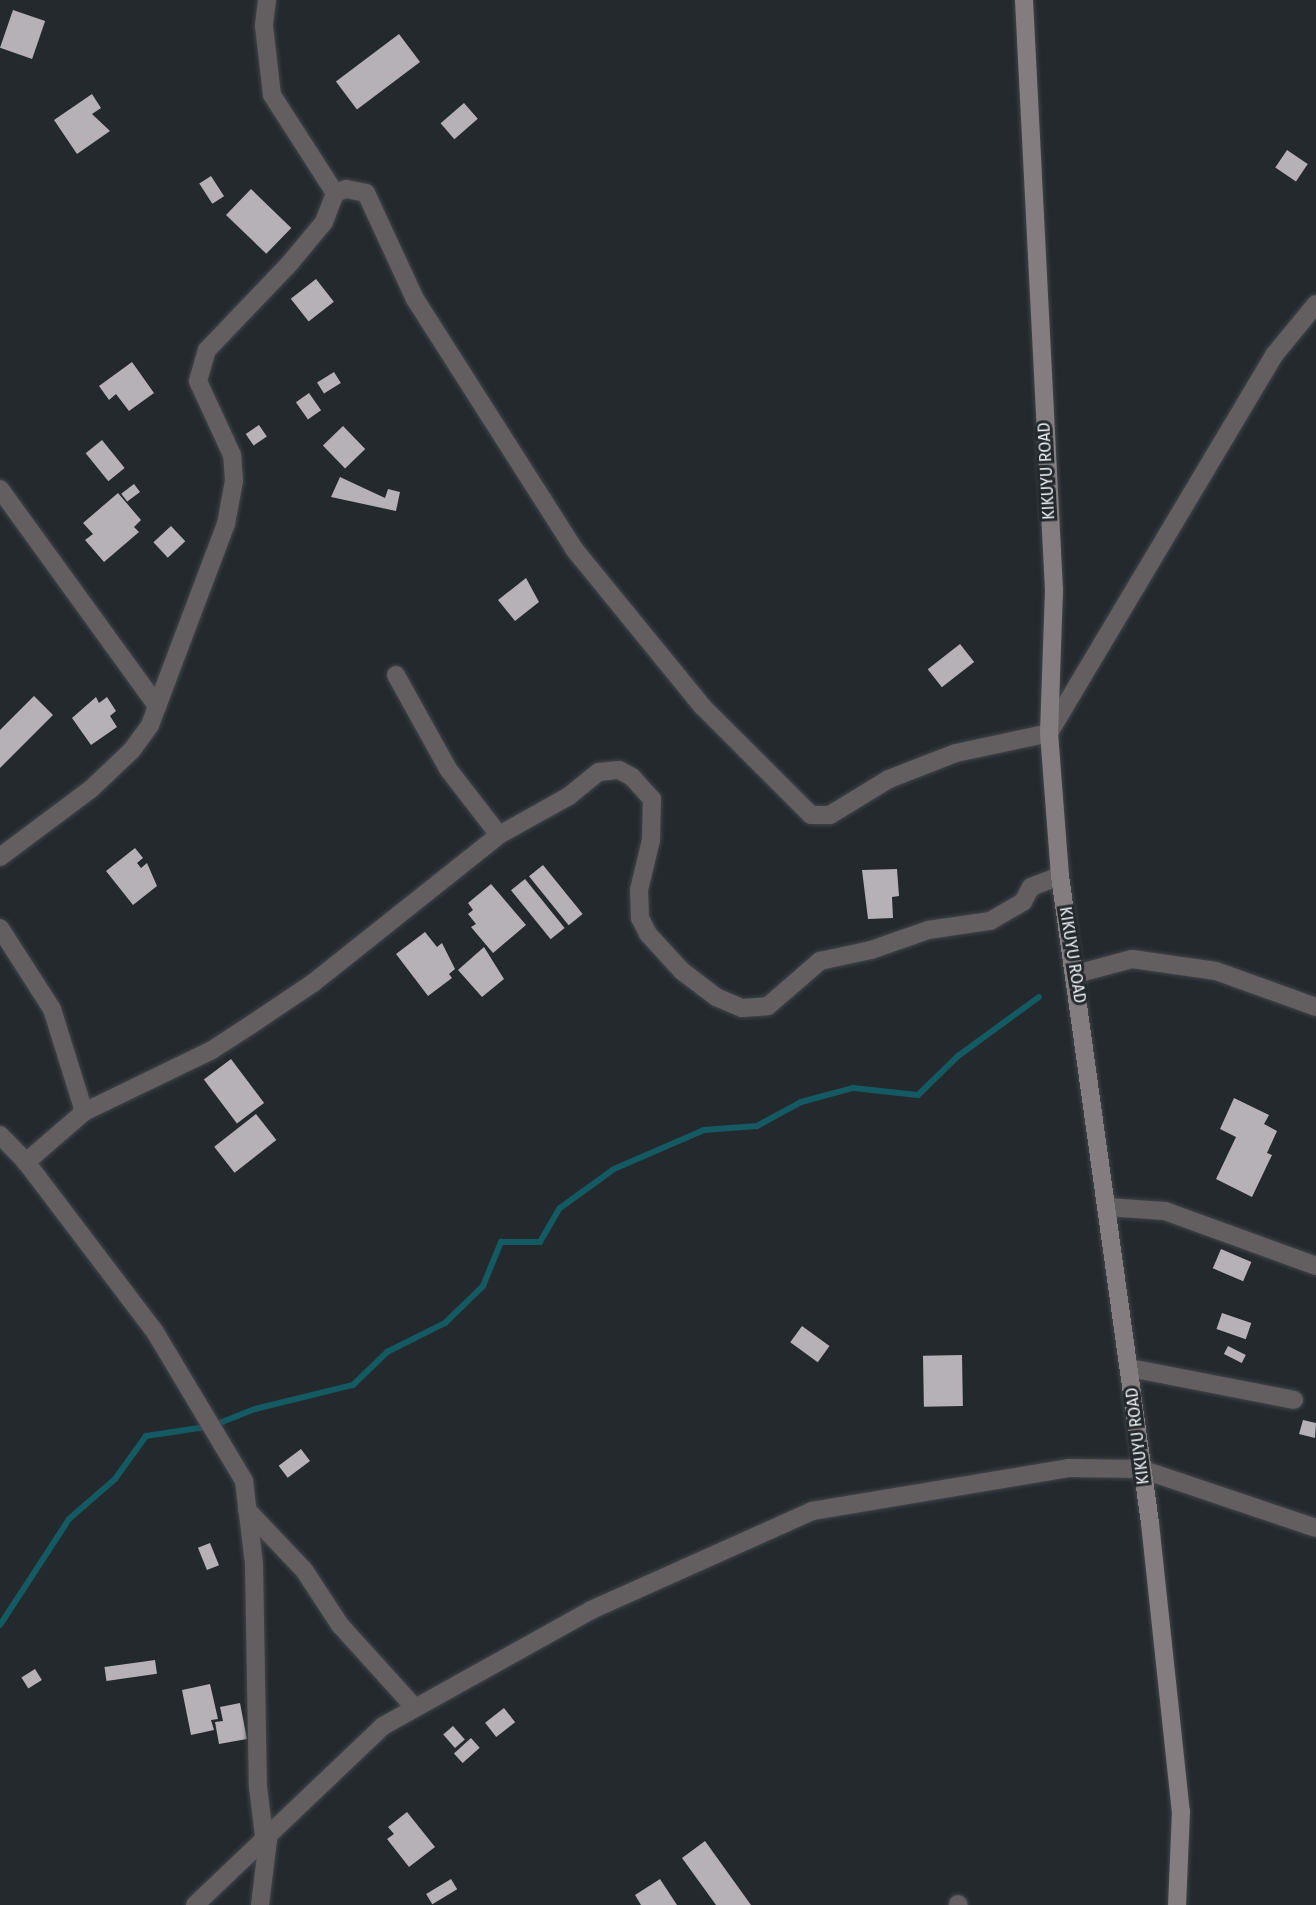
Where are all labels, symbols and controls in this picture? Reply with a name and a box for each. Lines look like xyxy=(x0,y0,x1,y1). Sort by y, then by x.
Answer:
street label: KIKUYU ROAD xyxy=(1035,422,1059,520)
street label: KIKUYU ROAD xyxy=(1055,905,1089,1005)
street label: KIKUYU ROAD xyxy=(1123,1386,1153,1486)

